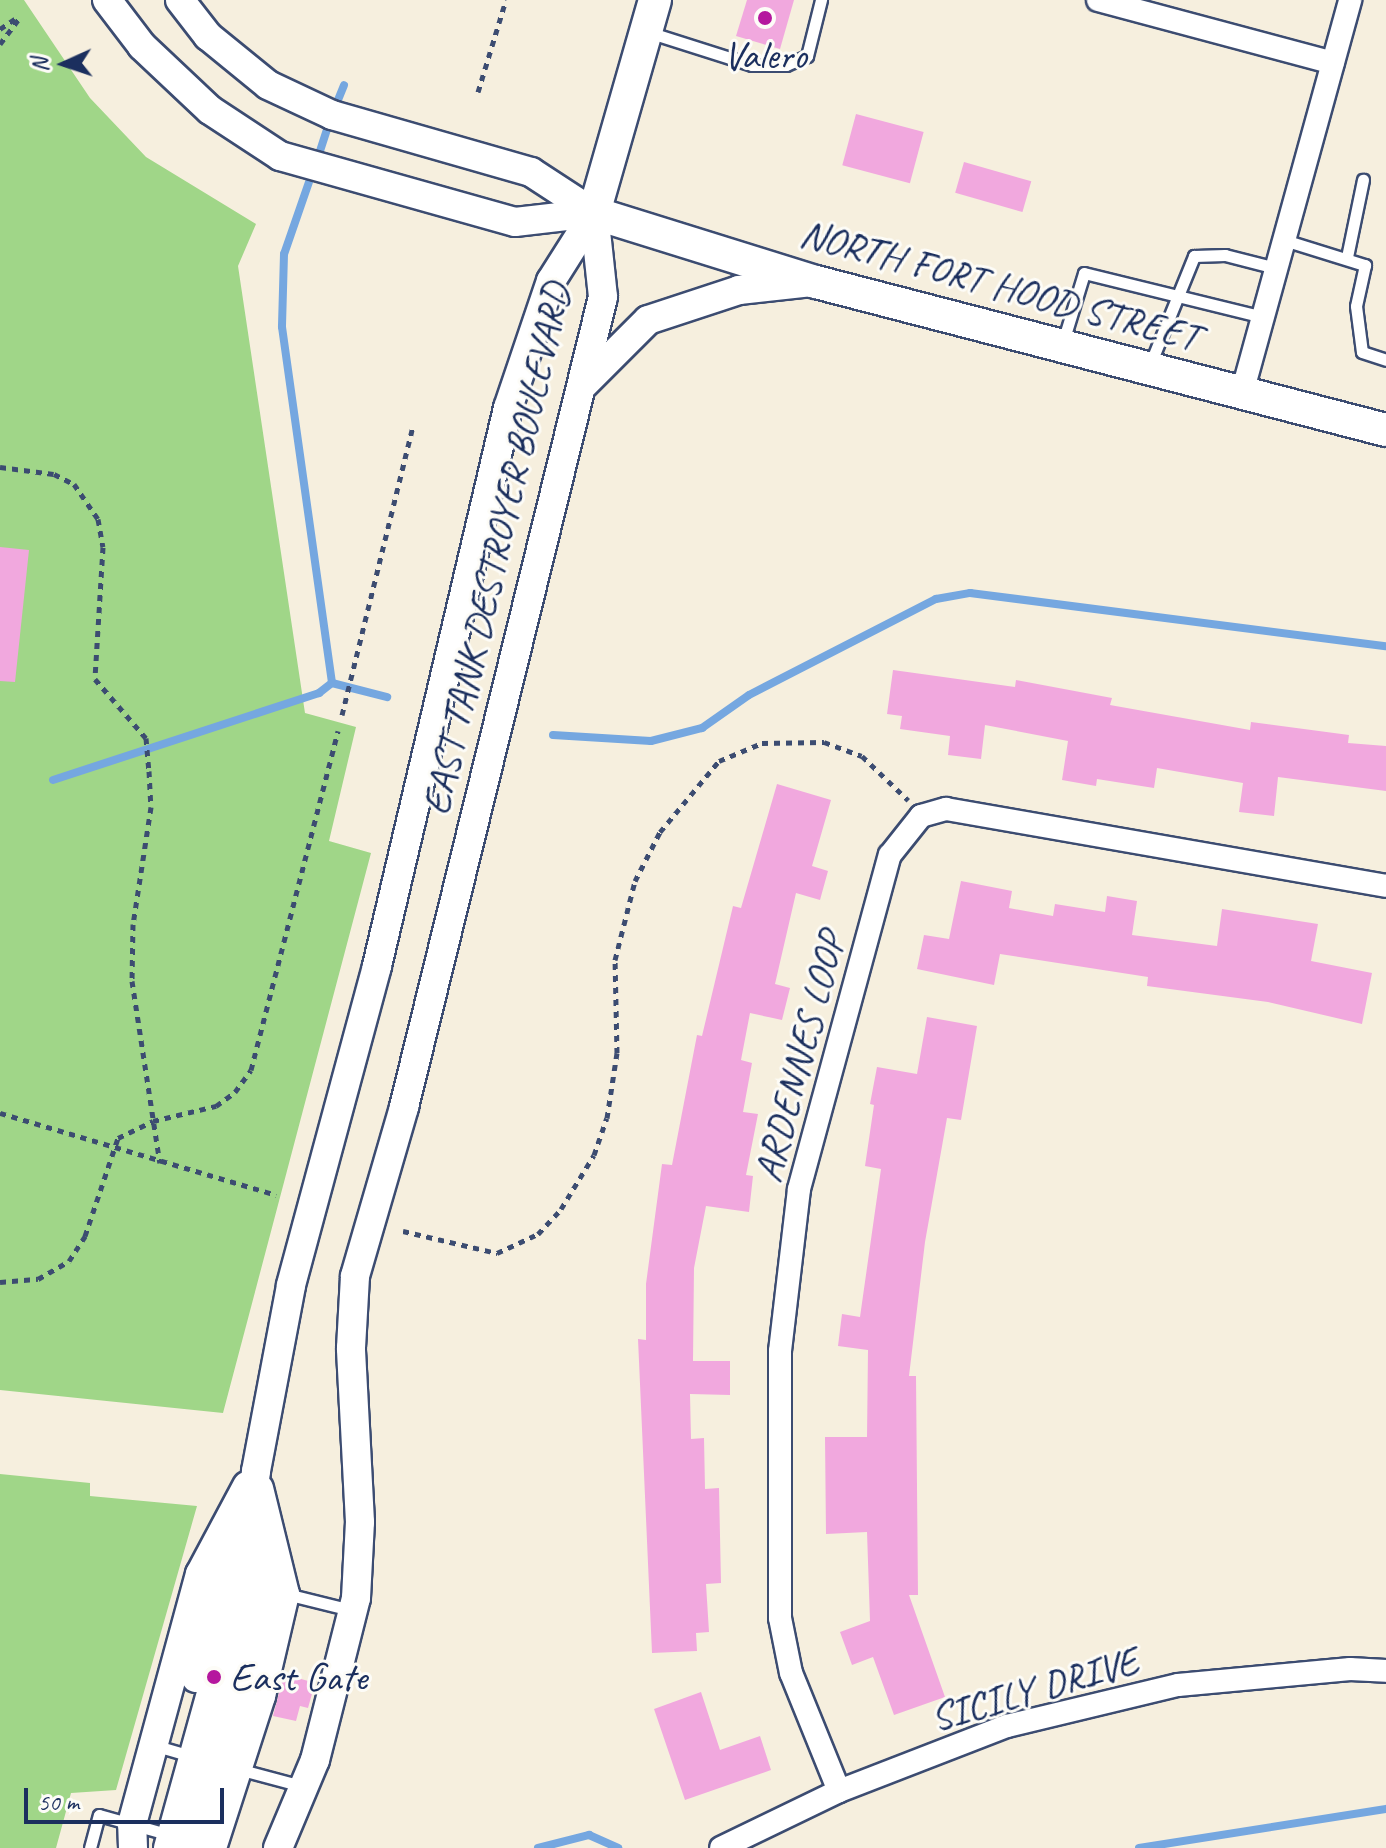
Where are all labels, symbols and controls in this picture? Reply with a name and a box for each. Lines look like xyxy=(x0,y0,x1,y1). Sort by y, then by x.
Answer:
marker: Valero xyxy=(756,9,774,27)
north arrow xyxy=(24,24,104,104)
place label: Valero xyxy=(723,31,807,79)
text: N xyxy=(26,58,54,73)
street label: NORTH FORT HOOD STREET xyxy=(794,208,1206,362)
street label: EAST TANK DESTROYER BOULEVARD xyxy=(411,278,581,820)
street label: ARDENNES LOOP xyxy=(743,927,855,1187)
street label: SICILY DRIVE xyxy=(924,1636,1144,1742)
place label: East Gate xyxy=(230,1653,368,1701)
marker: East Gate xyxy=(205,1668,223,1686)
scale bar xyxy=(28,1772,228,1822)
text: 50 m xyxy=(38,1787,79,1817)

